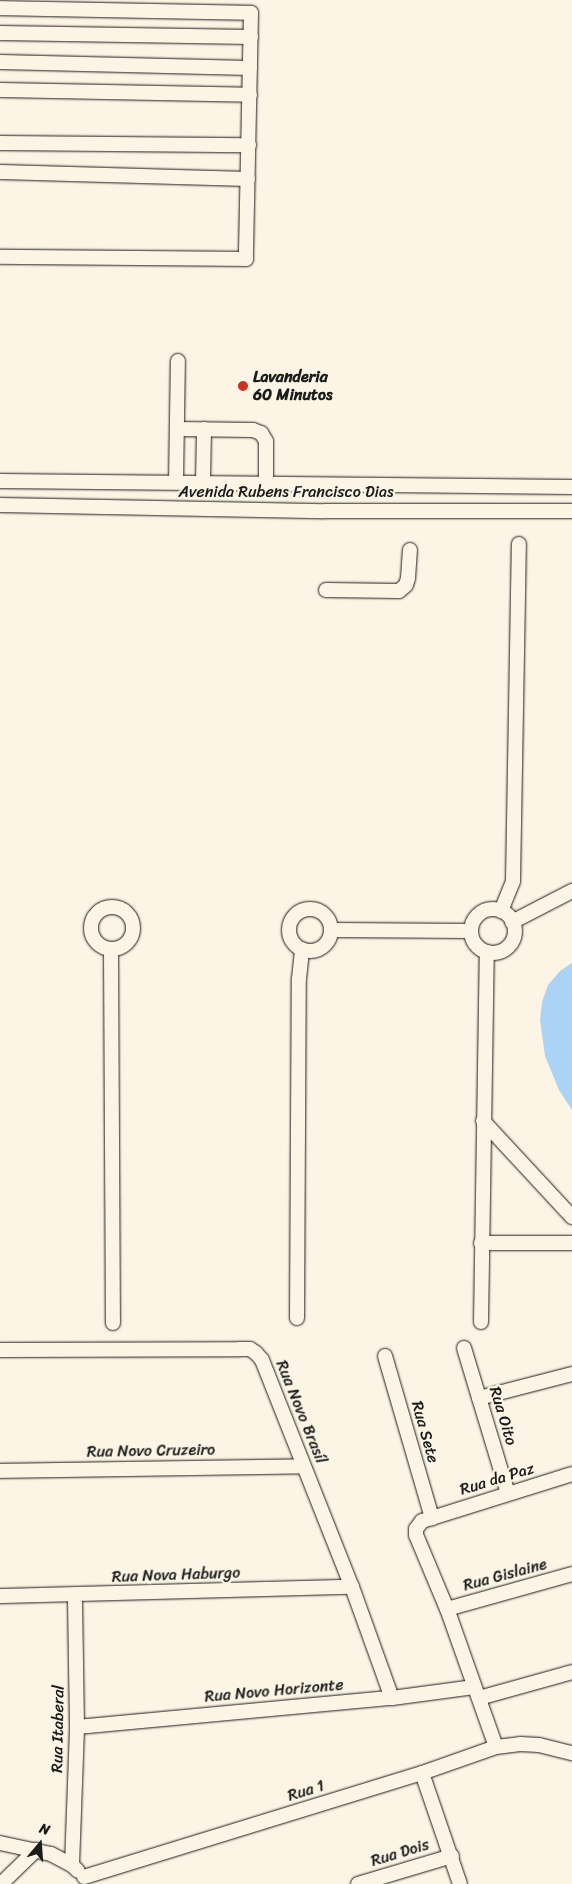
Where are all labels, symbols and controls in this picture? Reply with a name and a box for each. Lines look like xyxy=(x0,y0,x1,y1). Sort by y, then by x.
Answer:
place label: Lavanderia 60 Minutos xyxy=(253,367,333,405)
marker: Lavanderia 60 Minutos xyxy=(237,380,249,392)
street label: Avenida Rubens Francisco Dias xyxy=(178,482,394,502)
street label: Rua Novo Brasíl xyxy=(271,1357,331,1467)
street label: Rua Oito xyxy=(485,1384,521,1448)
street label: Rua Sete xyxy=(407,1399,443,1465)
street label: Rua Novo Cruzeiro xyxy=(86,1440,216,1462)
street label: Rua da Paz xyxy=(458,1459,536,1499)
street label: Rua Gislaine xyxy=(461,1555,549,1595)
street label: Rua Nova Haburgo xyxy=(111,1563,241,1587)
street label: Rua Novo Horizonte xyxy=(204,1675,344,1707)
street label: Rua Itaberal xyxy=(48,1685,68,1773)
street label: Rua 1 xyxy=(285,1776,327,1806)
text: N xyxy=(36,1816,53,1843)
north arrow xyxy=(15,1819,65,1869)
street label: Rua Dois xyxy=(369,1835,431,1871)

